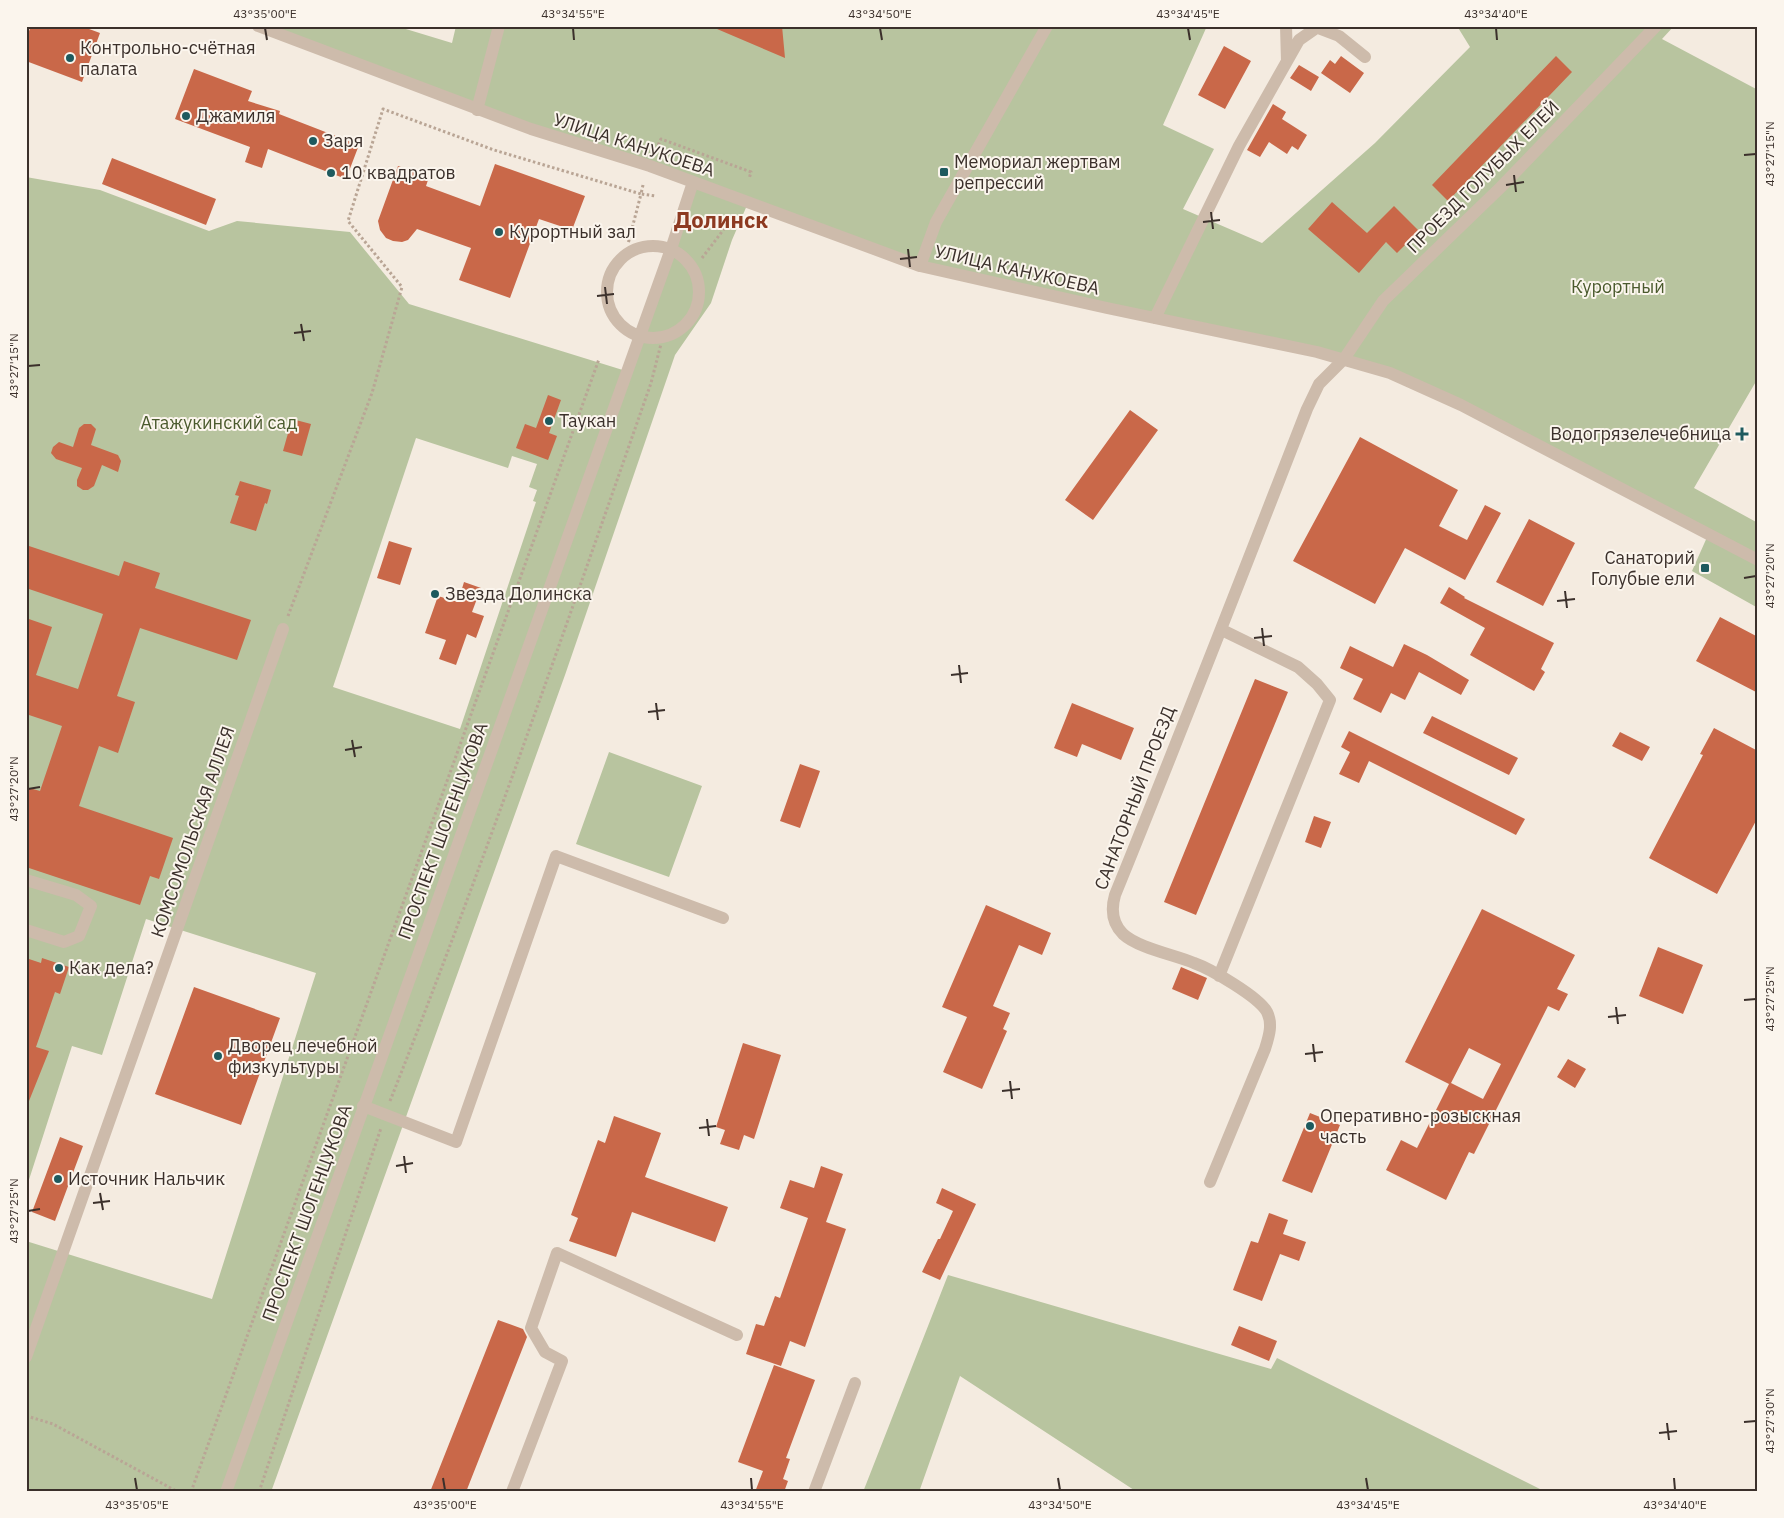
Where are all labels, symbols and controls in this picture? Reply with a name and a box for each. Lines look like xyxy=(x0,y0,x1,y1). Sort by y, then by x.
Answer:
text: 43°35'00"E xyxy=(233,6,297,21)
text: 43°34'55"E xyxy=(541,6,605,21)
text: 43°34'50"E xyxy=(848,6,912,21)
text: 43°34'45"E xyxy=(1156,6,1220,21)
text: 43°34'40"E xyxy=(1464,6,1528,21)
place label: Контрольно-счётная палата xyxy=(80,36,256,80)
marker: Контрольно-счётная палата xyxy=(64,52,76,64)
street label: ПРОЕЗД ГОЛУБЫХ ЕЛЕЙ xyxy=(1401,95,1564,258)
place label: Джамиля xyxy=(196,104,275,127)
street label: УЛИЦА КАНУКОЕВА xyxy=(550,108,718,182)
marker: Джамиля xyxy=(180,110,192,122)
text: 43°27'15"N xyxy=(1762,121,1777,187)
place label: Заря xyxy=(323,129,363,152)
marker: Заря xyxy=(307,135,319,147)
place label: Мемориал жертвам репрессий xyxy=(954,150,1121,194)
place label: 10 квадратов xyxy=(341,161,456,184)
marker: Мемориал жертвам репрессий xyxy=(938,166,950,178)
marker: 10 квадратов xyxy=(325,167,337,179)
district label: Долинск xyxy=(674,205,768,234)
place label: Курортный зал xyxy=(509,220,636,243)
marker: Курортный зал xyxy=(493,226,505,238)
street label: УЛИЦА КАНУКОЕВА xyxy=(932,239,1102,300)
park label: Курортный xyxy=(1571,275,1665,298)
text: 43°27'15"N xyxy=(6,333,21,399)
place label: Таукан xyxy=(559,409,616,432)
park label: Атажукинский сад xyxy=(141,411,298,434)
marker: Таукан xyxy=(543,415,555,427)
place label: Водогрязелечебница xyxy=(1550,422,1731,445)
marker: Водогрязелечебница xyxy=(1735,427,1749,441)
text: 43°27'20"N xyxy=(1762,543,1777,609)
place label: Санаторий Голубые ели xyxy=(1591,546,1695,590)
marker: Санаторий Голубые ели xyxy=(1699,562,1711,574)
place label: Звезда Долинска xyxy=(445,582,592,605)
marker: Звезда Долинска xyxy=(429,588,441,600)
street label: САНАТОРНЫЙ ПРОЕЗД xyxy=(1089,703,1180,893)
street label: ПРОСПЕКТ ШОГЕНЦУКОВА xyxy=(392,719,493,943)
street label: КОМСОМОЛЬСКАЯ АЛЛЕЯ xyxy=(146,723,240,940)
text: 43°27'20"N xyxy=(6,756,21,822)
place label: Как дела? xyxy=(69,956,154,979)
marker: Как дела? xyxy=(53,962,65,974)
text: 43°27'25"N xyxy=(1762,966,1777,1032)
place label: Дворец лечебной физкультуры xyxy=(228,1034,378,1078)
marker: Дворец лечебной физкультуры xyxy=(212,1050,224,1062)
street label: ПРОСПЕКТ ШОГЕНЦУКОВА xyxy=(256,1101,357,1325)
place label: Оперативно-розыскная часть xyxy=(1320,1104,1521,1148)
marker: Оперативно-розыскная часть xyxy=(1304,1120,1316,1132)
place label: Источник Нальчик xyxy=(68,1167,225,1190)
marker: Источник Нальчик xyxy=(52,1173,64,1185)
text: 43°27'25"N xyxy=(6,1178,21,1244)
text: 43°27'30"N xyxy=(1762,1388,1777,1454)
text: 43°35'05"E xyxy=(105,1497,169,1512)
text: 43°35'00"E xyxy=(413,1497,477,1512)
text: 43°34'55"E xyxy=(720,1497,784,1512)
text: 43°34'50"E xyxy=(1028,1497,1092,1512)
text: 43°34'45"E xyxy=(1336,1497,1400,1512)
text: 43°34'40"E xyxy=(1643,1497,1707,1512)

